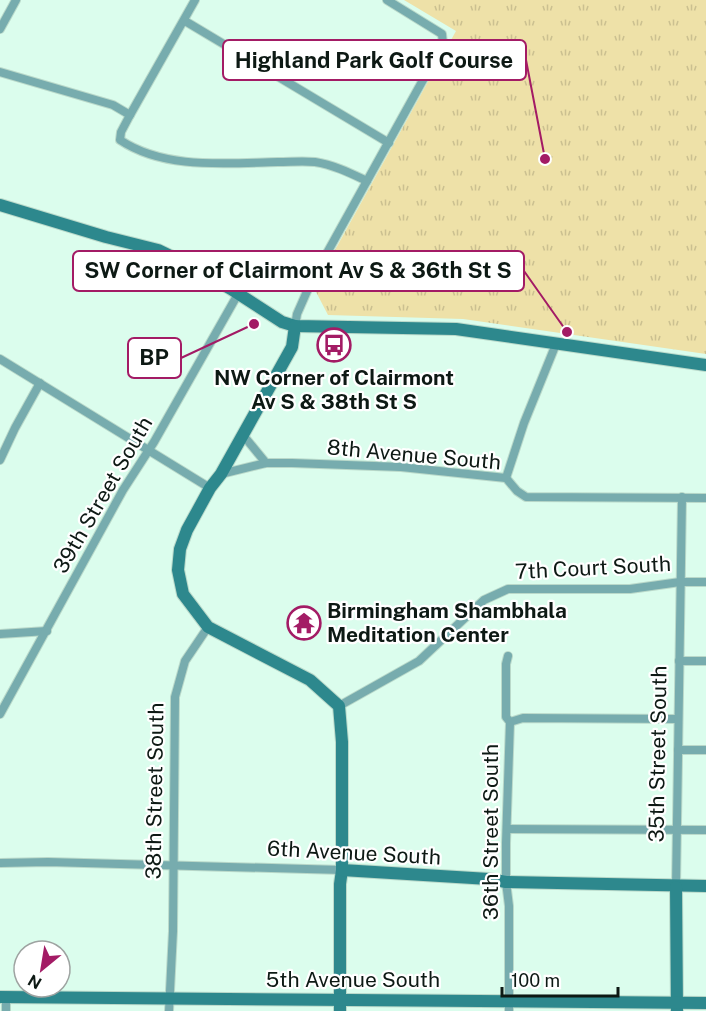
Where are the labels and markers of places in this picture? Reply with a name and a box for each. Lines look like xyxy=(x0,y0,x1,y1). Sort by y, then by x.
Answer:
callout: Highland Park Golf Course xyxy=(223,40,526,80)
callout: SW Corner of Clairmont Av S & 36th St S xyxy=(73,251,524,291)
bus stop icon: NW Corner of Clairmont Av S & 38th St S xyxy=(316,327,352,363)
callout: BP xyxy=(128,338,181,378)
place label: NW Corner of Clairmont Av S & 38th St S xyxy=(214,365,454,414)
place label: Birmingham Shambhala Meditation Center xyxy=(327,598,567,647)
temple icon: Birmingham Shambhala Meditation Center xyxy=(286,605,322,641)

